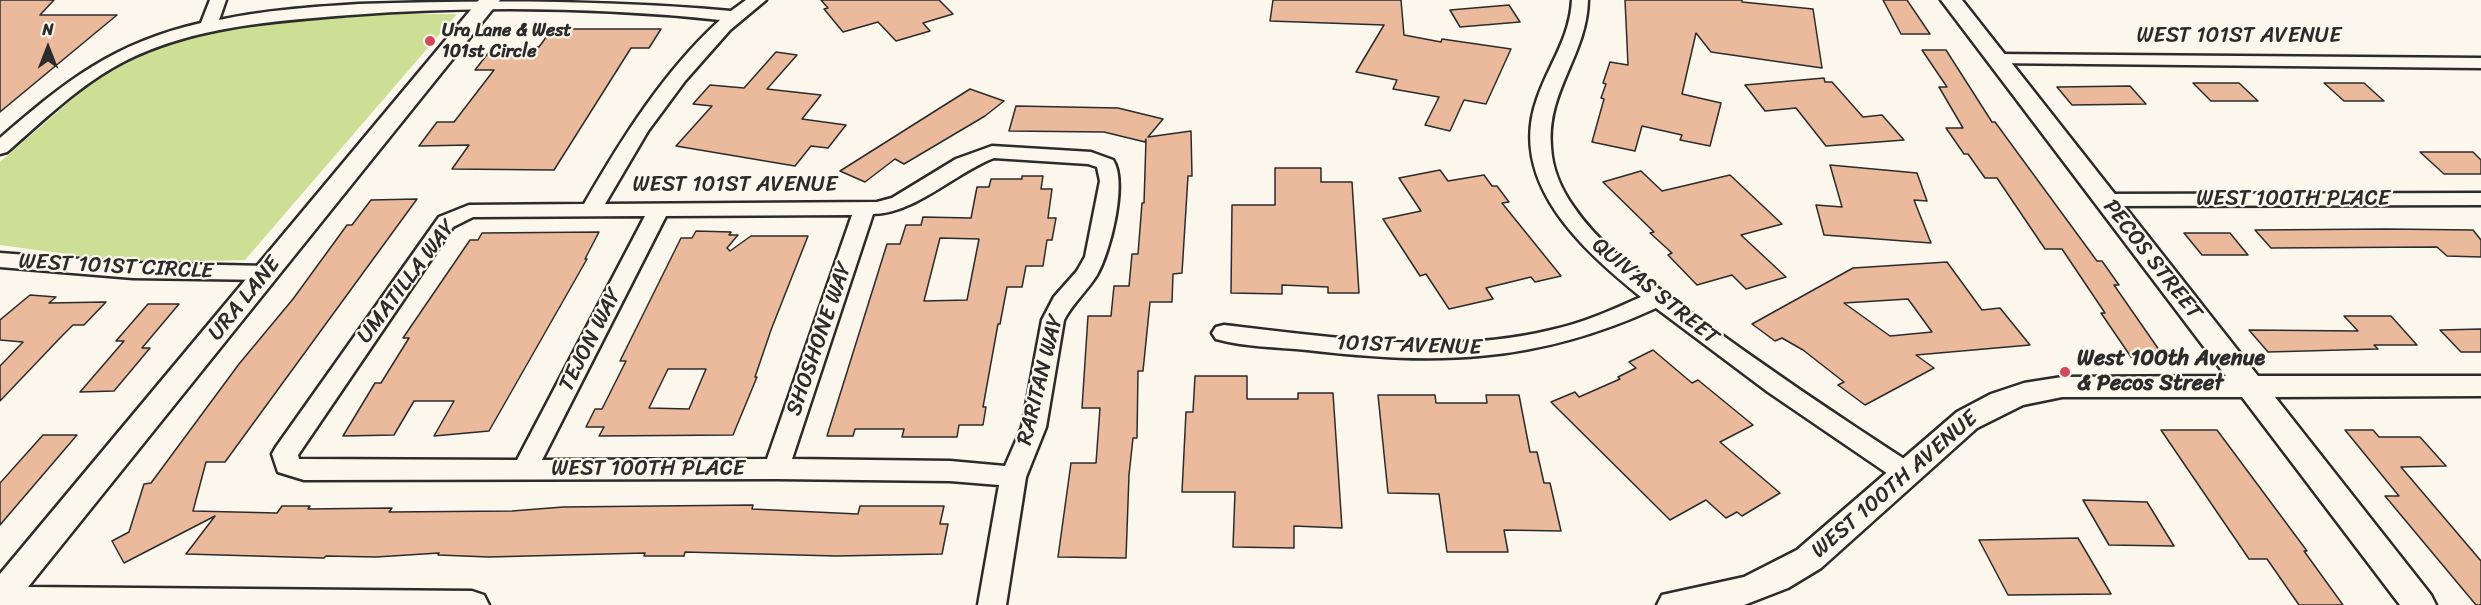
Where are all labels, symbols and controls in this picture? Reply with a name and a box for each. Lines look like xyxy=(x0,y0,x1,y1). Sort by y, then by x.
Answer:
text: N xyxy=(42,15,54,44)
north arrow xyxy=(18,18,78,78)
place label: Ura Lane & West 101st Circle xyxy=(442,20,571,63)
street label: WEST 101ST AVENUE xyxy=(2137,23,2341,49)
marker: Ura Lane & West 101st Circle xyxy=(423,34,437,48)
street label: WEST 101ST AVENUE xyxy=(633,172,837,198)
street label: WEST 100TH PLACE xyxy=(2196,186,2390,212)
street label: PECOS STREET xyxy=(2097,195,2207,325)
street label: UMATILLA WAY xyxy=(352,215,462,349)
street label: QUIVAS STREET xyxy=(1586,233,1724,351)
street label: WEST 101ST CIRCLE xyxy=(18,249,214,285)
street label: URA LANE xyxy=(203,252,287,346)
street label: SHOSHONE WAY xyxy=(781,259,859,419)
street label: TEJON WAY xyxy=(554,284,628,396)
street label: RARITAN WAY xyxy=(1012,312,1070,448)
street label: 101ST AVENUE xyxy=(1336,330,1482,362)
place label: West 100th Avenue & Pecos Street xyxy=(2077,346,2265,398)
marker: West 100th Avenue & Pecos Street xyxy=(2058,365,2072,379)
street label: WEST 100TH AVENUE xyxy=(1806,406,1984,564)
street label: WEST 100TH PLACE xyxy=(551,456,745,482)

